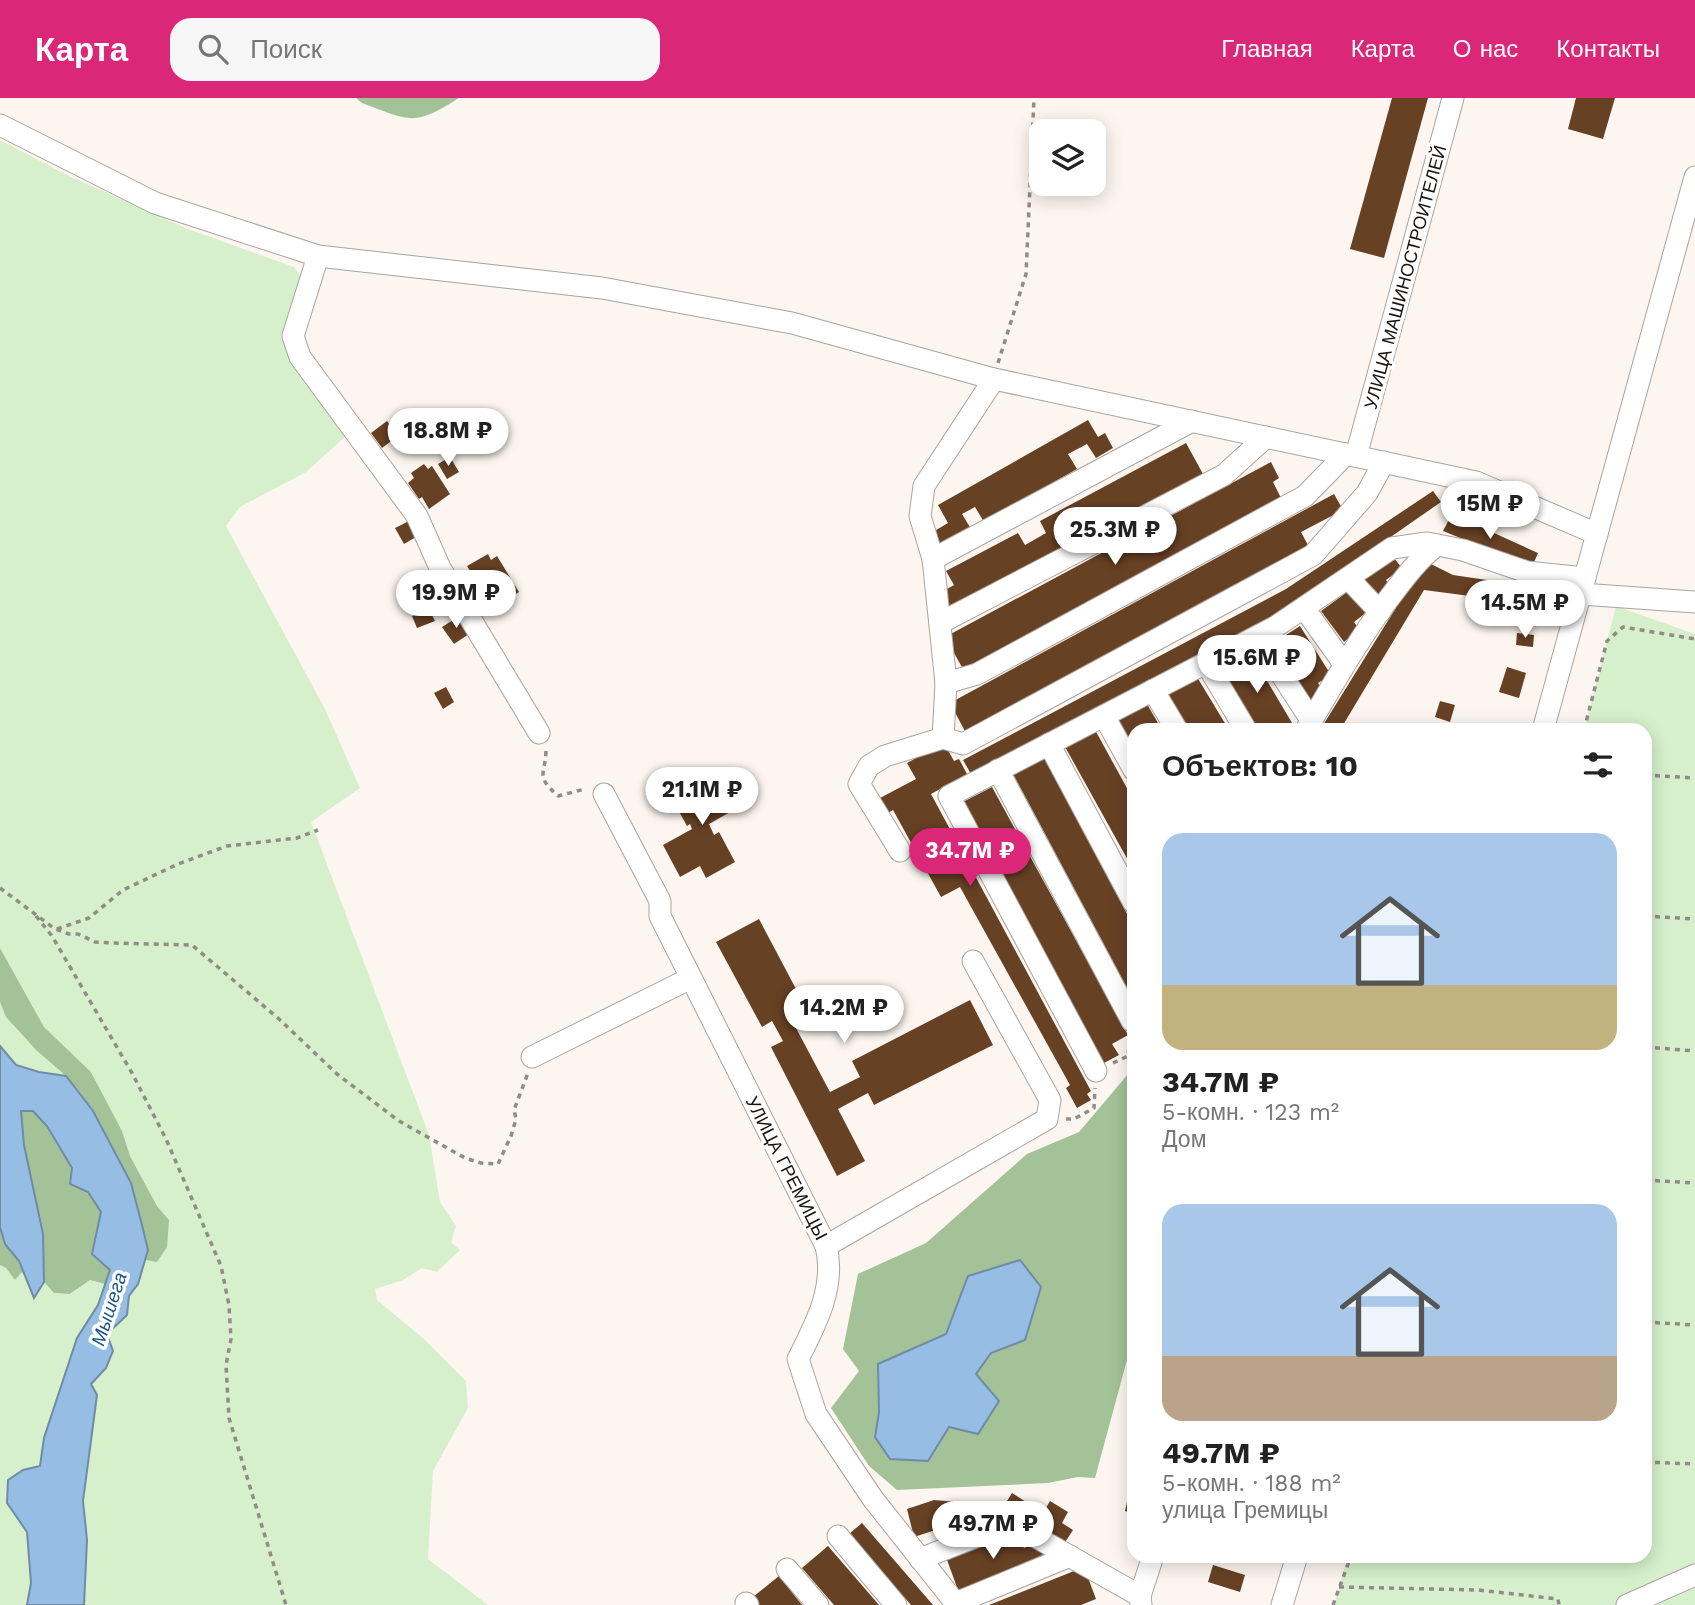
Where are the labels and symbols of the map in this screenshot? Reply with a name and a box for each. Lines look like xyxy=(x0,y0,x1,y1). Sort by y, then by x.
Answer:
street label: УЛИЦА МАШИНОСТРОИТЕЛЕЙ xyxy=(1360,143,1450,411)
pin: 18.8M ₽ xyxy=(383,408,513,468)
pin: 15M ₽ xyxy=(1441,482,1539,541)
pin: 25.3M ₽ xyxy=(1050,508,1180,567)
pin: 19.9M ₽ xyxy=(391,570,521,630)
pin: 14.5M ₽ xyxy=(1460,580,1590,640)
pin: 15.6M ₽ xyxy=(1192,636,1322,695)
pin: 21.1M ₽ xyxy=(637,768,767,827)
pin: 34.7M ₽ xyxy=(905,828,1035,888)
pin: 14.2M ₽ xyxy=(779,986,909,1045)
street label: УЛИЦА ГРЕМИЦЫ xyxy=(742,1093,832,1243)
water label: Мышега xyxy=(86,1269,132,1349)
pin: 49.7M ₽ xyxy=(928,1502,1058,1561)

